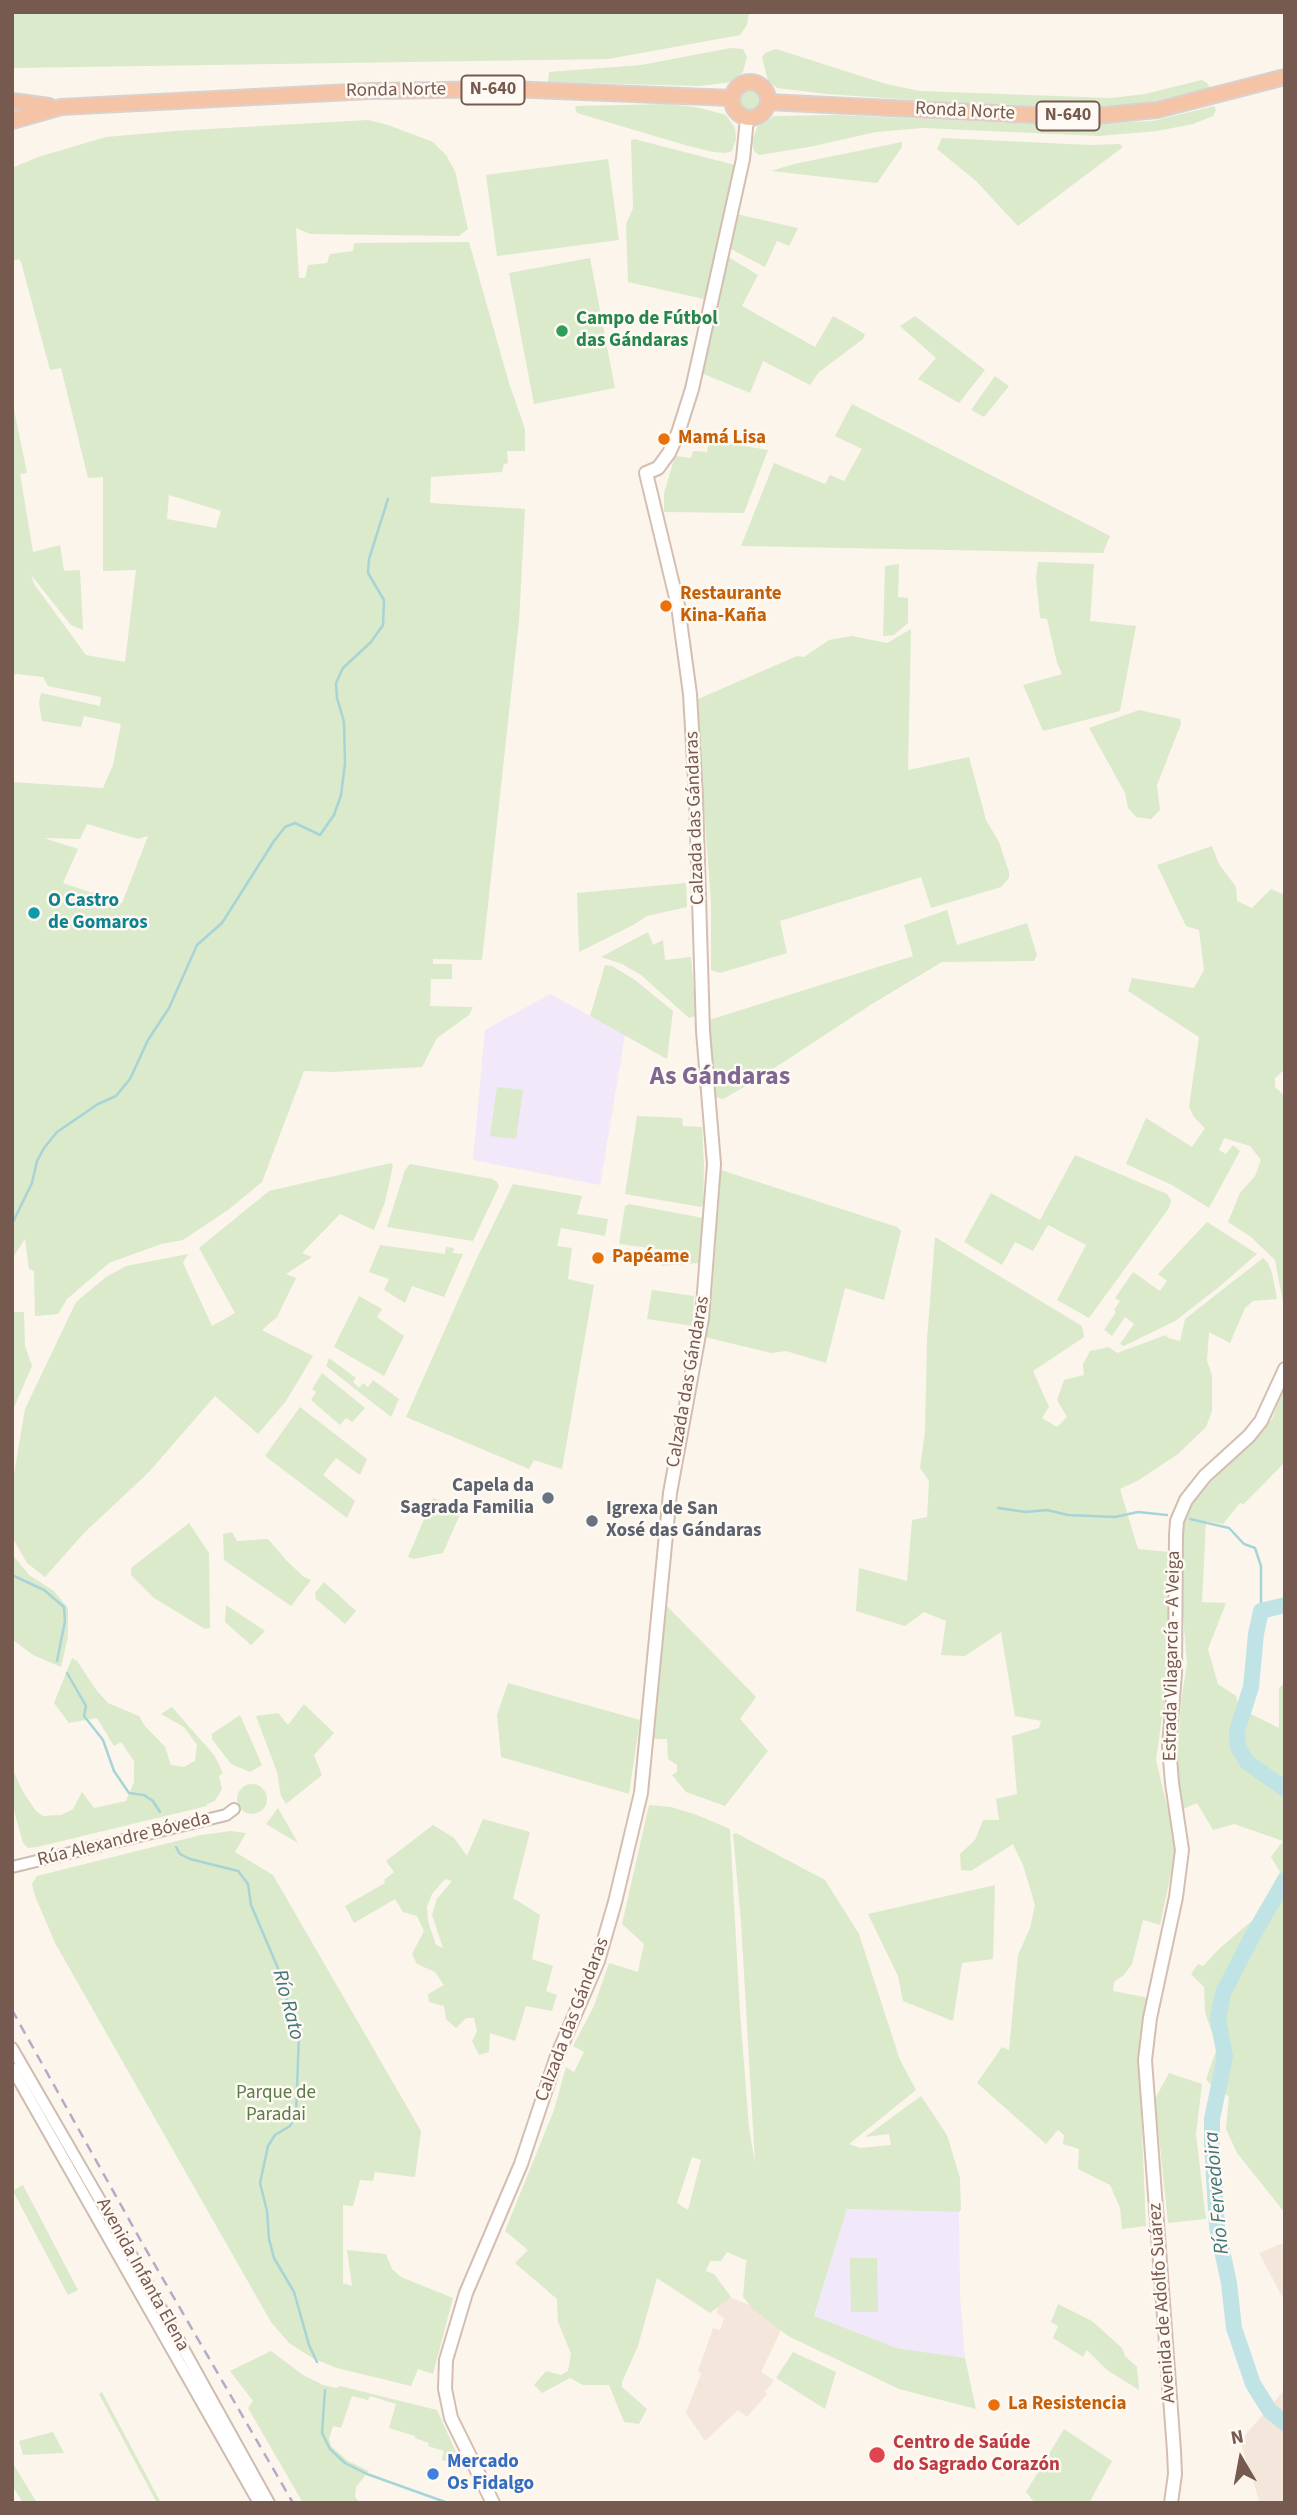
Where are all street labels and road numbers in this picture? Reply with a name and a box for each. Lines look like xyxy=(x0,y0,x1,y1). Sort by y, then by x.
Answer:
road number: N-640 xyxy=(462,76,524,104)
street label: Ronda Norte xyxy=(346,79,446,103)
street label: Ronda Norte xyxy=(914,98,1016,126)
road number: N-640 xyxy=(1036,102,1100,131)
street label: Calzada das Gándaras xyxy=(682,731,710,905)
street label: Calzada das Gándaras xyxy=(663,1294,715,1470)
street label: Estrada Vilagarcía - A Veiga xyxy=(1160,1550,1186,1762)
street label: Rúa Alexandre Bóveda xyxy=(35,1808,213,1872)
street label: Calzada das Gándaras xyxy=(531,1935,615,2105)
street label: Avenida Infanta Elena xyxy=(90,2194,194,2356)
street label: Avenida de Adolfo Suárez xyxy=(1145,2202,1181,2404)

